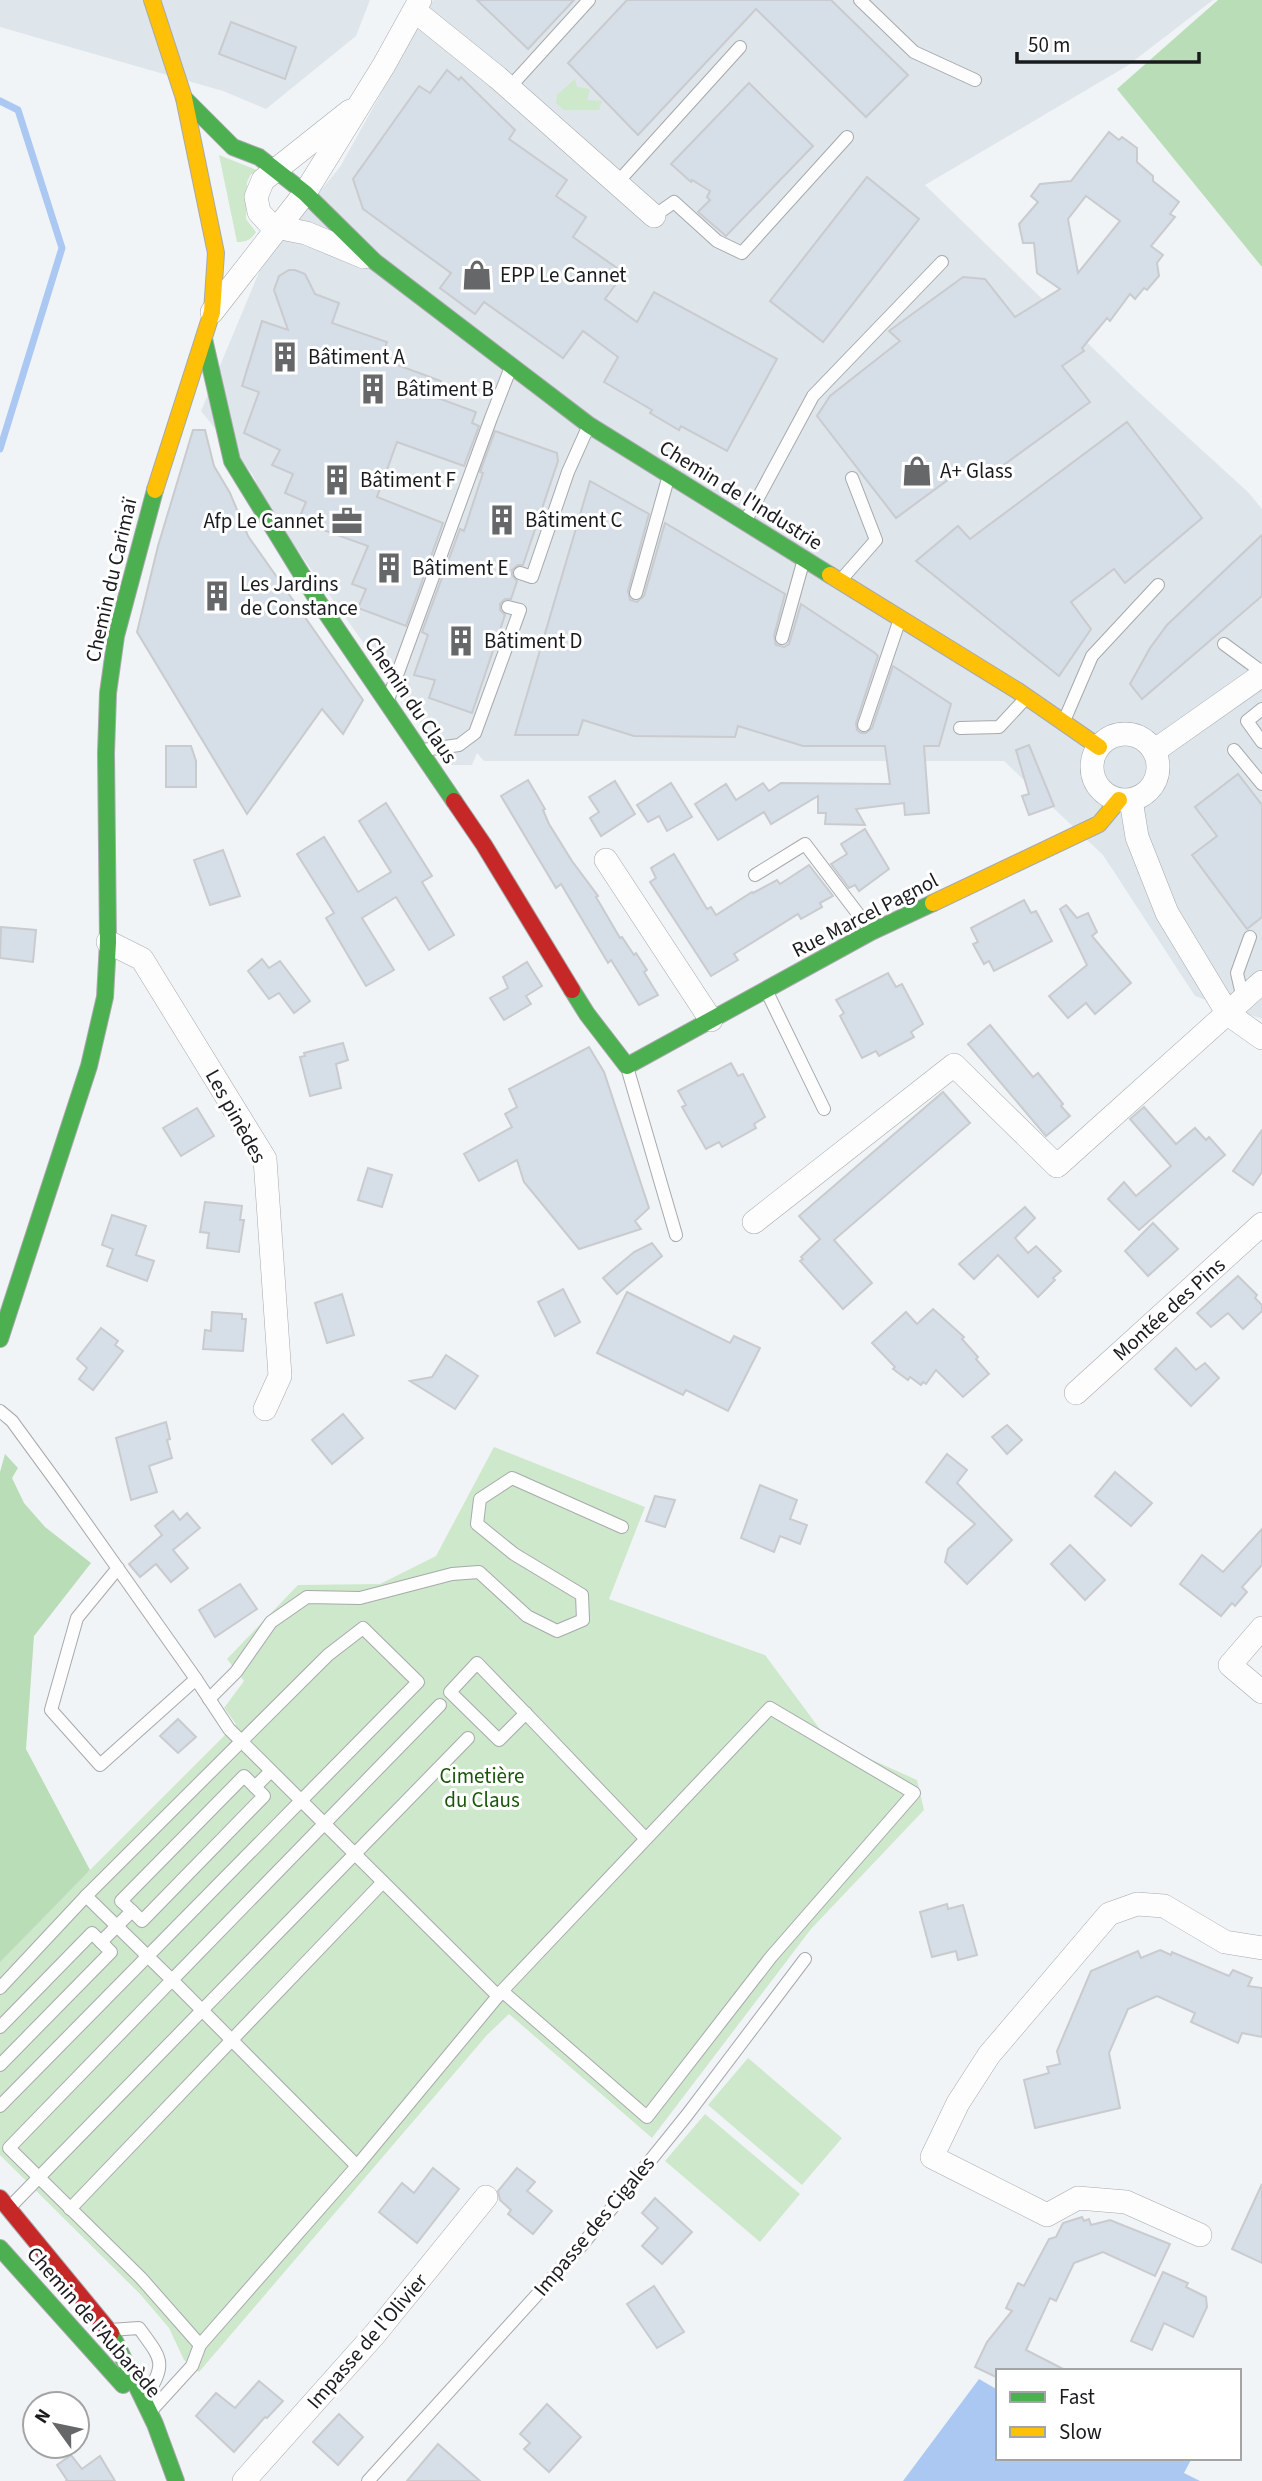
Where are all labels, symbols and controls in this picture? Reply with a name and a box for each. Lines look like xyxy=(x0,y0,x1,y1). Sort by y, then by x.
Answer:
scale bar xyxy=(1017,21,1199,65)
text: 50 m xyxy=(1028,30,1070,60)
shop icon: EPP Le Cannet xyxy=(460,258,494,292)
place label: EPP Le Cannet xyxy=(500,260,626,290)
building icon: Bâtiment A xyxy=(268,340,302,374)
place label: Bâtiment A xyxy=(308,342,406,372)
building icon: Bâtiment B xyxy=(356,372,390,406)
place label: Bâtiment B xyxy=(396,374,494,404)
street label: Chemin de l'Industrie xyxy=(654,433,828,557)
shop icon: A+ Glass xyxy=(900,454,934,488)
place label: A+ Glass xyxy=(940,456,1013,486)
building icon: Bâtiment F xyxy=(320,463,354,497)
place label: Bâtiment F xyxy=(360,465,456,495)
street label: Chemin du Carimaï xyxy=(78,494,145,665)
building icon: Bâtiment C xyxy=(485,503,519,537)
office icon: Afp Le Cannet xyxy=(330,504,364,538)
place label: Bâtiment C xyxy=(525,505,623,535)
place label: Afp Le Cannet xyxy=(203,506,324,536)
building icon: Bâtiment E xyxy=(372,551,406,585)
place label: Bâtiment E xyxy=(412,553,509,583)
place label: Les Jardins de Constance xyxy=(240,569,358,623)
building icon: Les Jardins de Constance xyxy=(200,579,234,613)
building icon: Bâtiment D xyxy=(444,624,478,658)
place label: Bâtiment D xyxy=(484,626,582,656)
street label: Chemin du Claus xyxy=(357,630,465,770)
street label: Rue Marcel Pagnol xyxy=(787,865,943,965)
street label: Les pinèdes xyxy=(198,1064,274,1168)
street label: Montée des Pins xyxy=(1106,1250,1232,1368)
park label: Cimetière du Claus xyxy=(440,1761,524,1815)
street label: Impasse des Cigales xyxy=(526,2149,662,2303)
street label: Chemin de l'Aubarède xyxy=(20,2240,168,2404)
street label: Impasse de l'Olivier xyxy=(300,2266,435,2415)
legend xyxy=(996,2369,1241,2460)
text: Fast xyxy=(1059,2382,1095,2412)
north arrow xyxy=(21,2390,91,2460)
text: N xyxy=(28,2404,58,2429)
text: Slow xyxy=(1059,2417,1102,2447)

